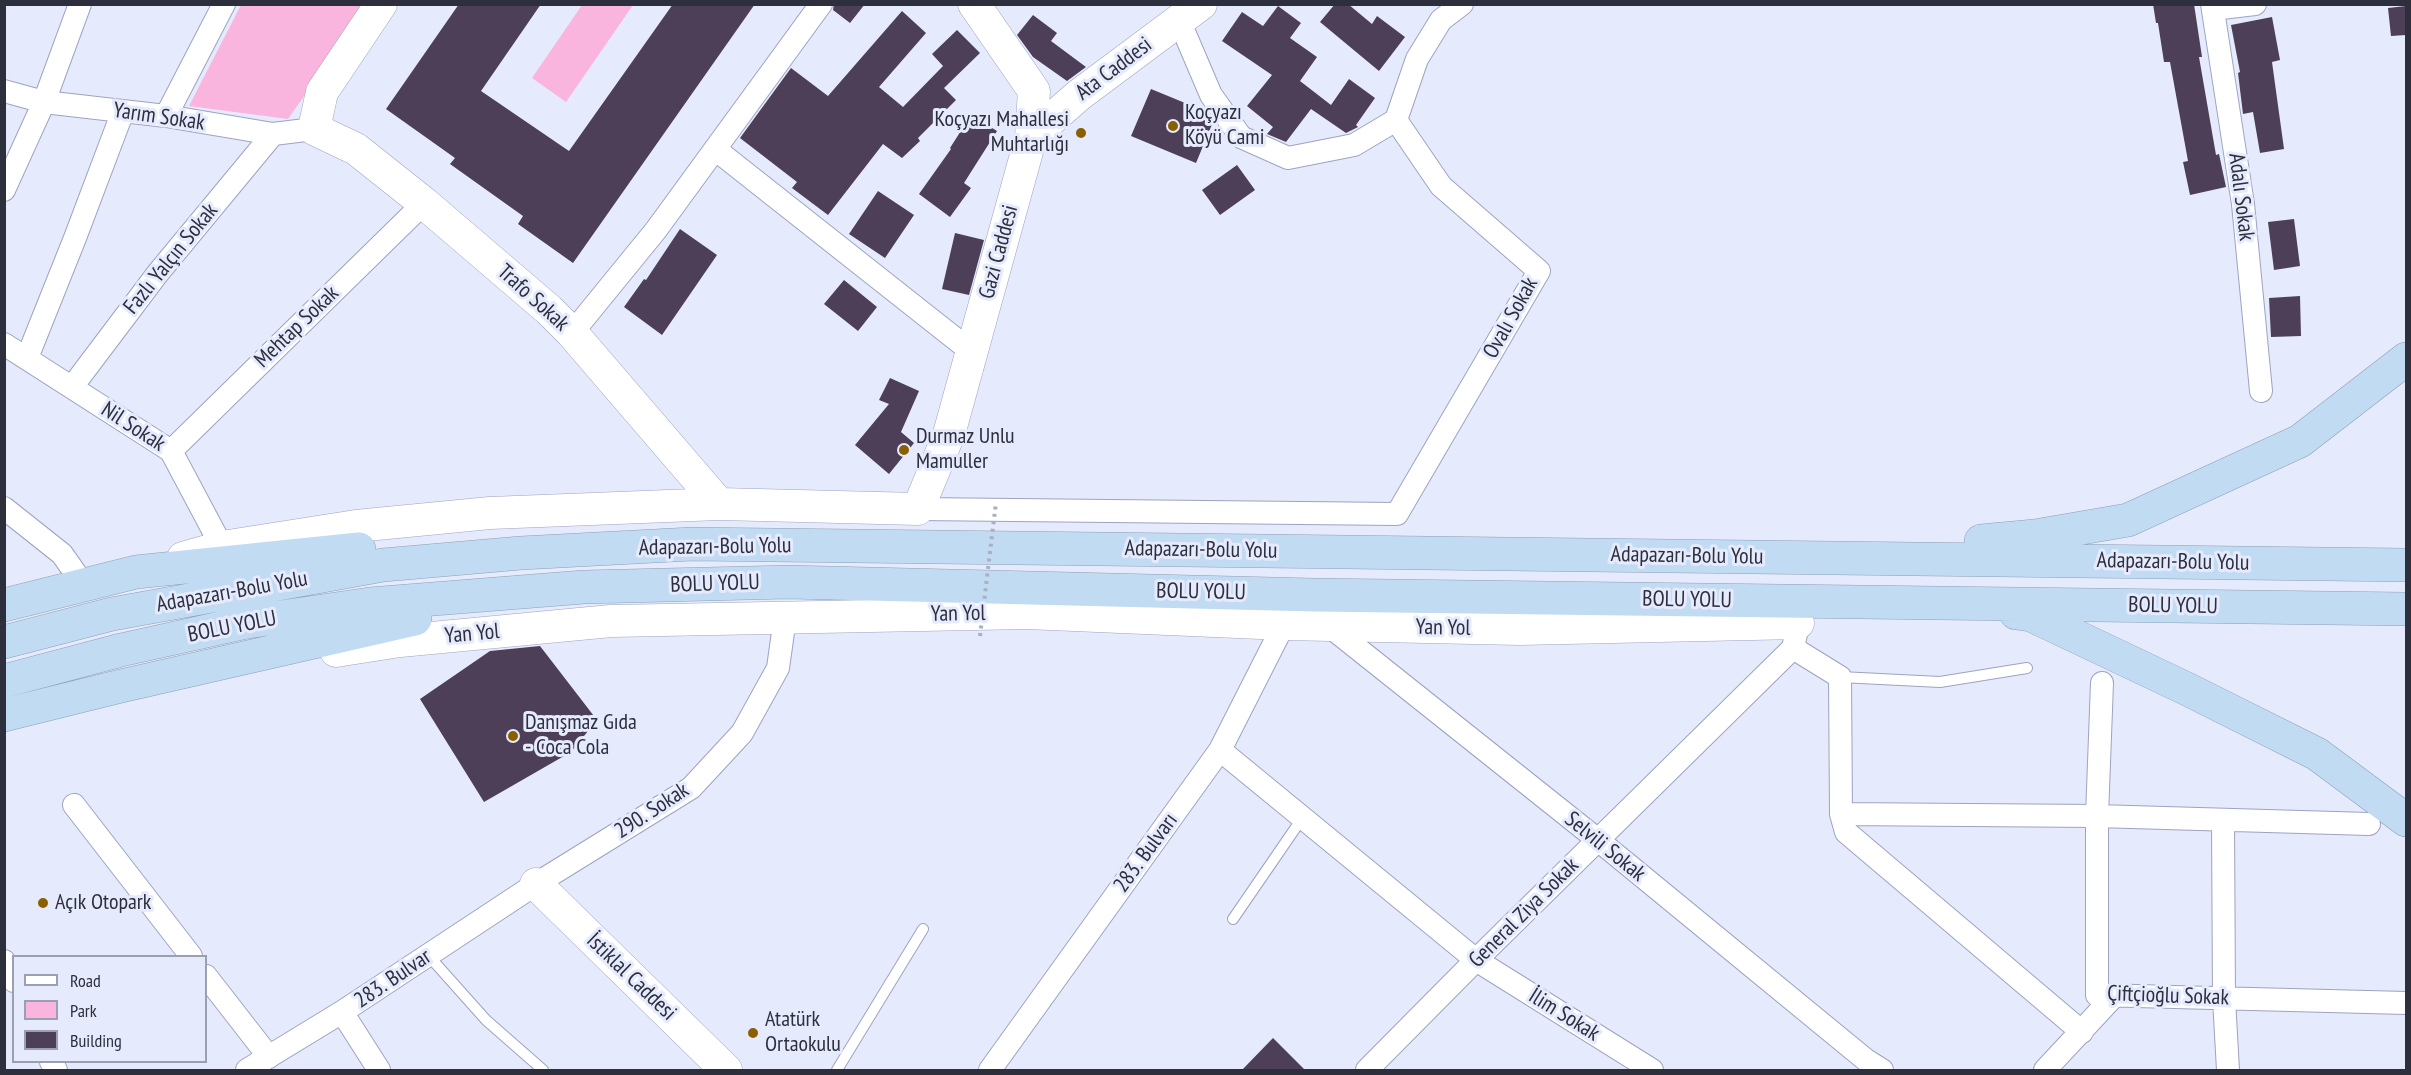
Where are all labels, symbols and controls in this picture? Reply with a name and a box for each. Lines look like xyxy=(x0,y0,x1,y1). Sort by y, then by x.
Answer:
street label: Ata Caddesi xyxy=(1071,32,1157,106)
street label: Yarım Sokak xyxy=(112,98,206,136)
place label: Koçyazı Köyü Cami xyxy=(1185,100,1264,152)
place label: Koçyazı Mahallesi Muhtarlığı xyxy=(935,107,1069,158)
marker: Koçyazı Köyü Cami xyxy=(1166,119,1180,133)
marker: Koçyazı Mahallesi Muhtarlığı xyxy=(1074,126,1088,140)
street label: Adalı Sokak xyxy=(2223,152,2259,242)
street label: Fazlı Yalçın Sokak xyxy=(118,198,224,320)
street label: Gazi Caddesi xyxy=(974,202,1024,302)
street label: Trafo Sokak xyxy=(492,259,574,337)
street label: Ovalı Sokak xyxy=(1478,273,1544,363)
street label: Mehtap Sokak xyxy=(249,280,345,374)
street label: Nil Sokak xyxy=(96,397,170,457)
place label: Durmaz Unlu Mamuller xyxy=(916,424,1015,476)
marker: Durmaz Unlu Mamuller xyxy=(897,443,911,457)
street label: Adapazarı-Bolu Yolu xyxy=(638,532,792,562)
street label: Adapazarı-Bolu Yolu xyxy=(1124,535,1278,565)
street label: Adapazarı-Bolu Yolu xyxy=(1610,541,1764,571)
street label: Adapazarı-Bolu Yolu xyxy=(2096,547,2250,577)
street label: Adapazarı-Bolu Yolu xyxy=(154,566,310,618)
street label: BOLU YOLU xyxy=(670,569,760,599)
street label: BOLU YOLU xyxy=(1156,578,1246,606)
street label: BOLU YOLU xyxy=(1642,586,1732,614)
street label: BOLU YOLU xyxy=(2128,592,2218,620)
street label: Yan Yol xyxy=(930,600,986,628)
street label: BOLU YOLU xyxy=(185,605,279,649)
street label: Yan Yol xyxy=(1415,614,1471,642)
street label: Yan Yol xyxy=(443,618,501,650)
place label: Danışmaz Gıda - Coca Cola xyxy=(525,710,637,762)
marker: Danışmaz Gıda - Coca Cola xyxy=(506,729,520,743)
street label: 290. Sokak xyxy=(610,777,694,845)
street label: Selvili Sokak xyxy=(1559,806,1651,888)
street label: 283. Bulvarı xyxy=(1108,808,1184,898)
street label: General Ziya Sokak xyxy=(1464,853,1584,973)
place label: Açık Otopark xyxy=(55,890,151,916)
marker: Açık Otopark xyxy=(36,896,50,910)
street label: İstiklal Caddesi xyxy=(581,928,681,1026)
street label: 283. Bulvar xyxy=(350,944,436,1014)
legend xyxy=(12,955,207,1063)
text: Road xyxy=(70,969,101,992)
street label: Çiftçioğlu Sokak xyxy=(2107,981,2229,1011)
street label: İlim Sokak xyxy=(1524,983,1604,1047)
text: Park xyxy=(70,999,97,1022)
place label: Atatürk Ortaokulu xyxy=(765,1007,841,1058)
marker: Atatürk Ortaokulu xyxy=(746,1026,760,1040)
text: Building xyxy=(70,1029,122,1052)

